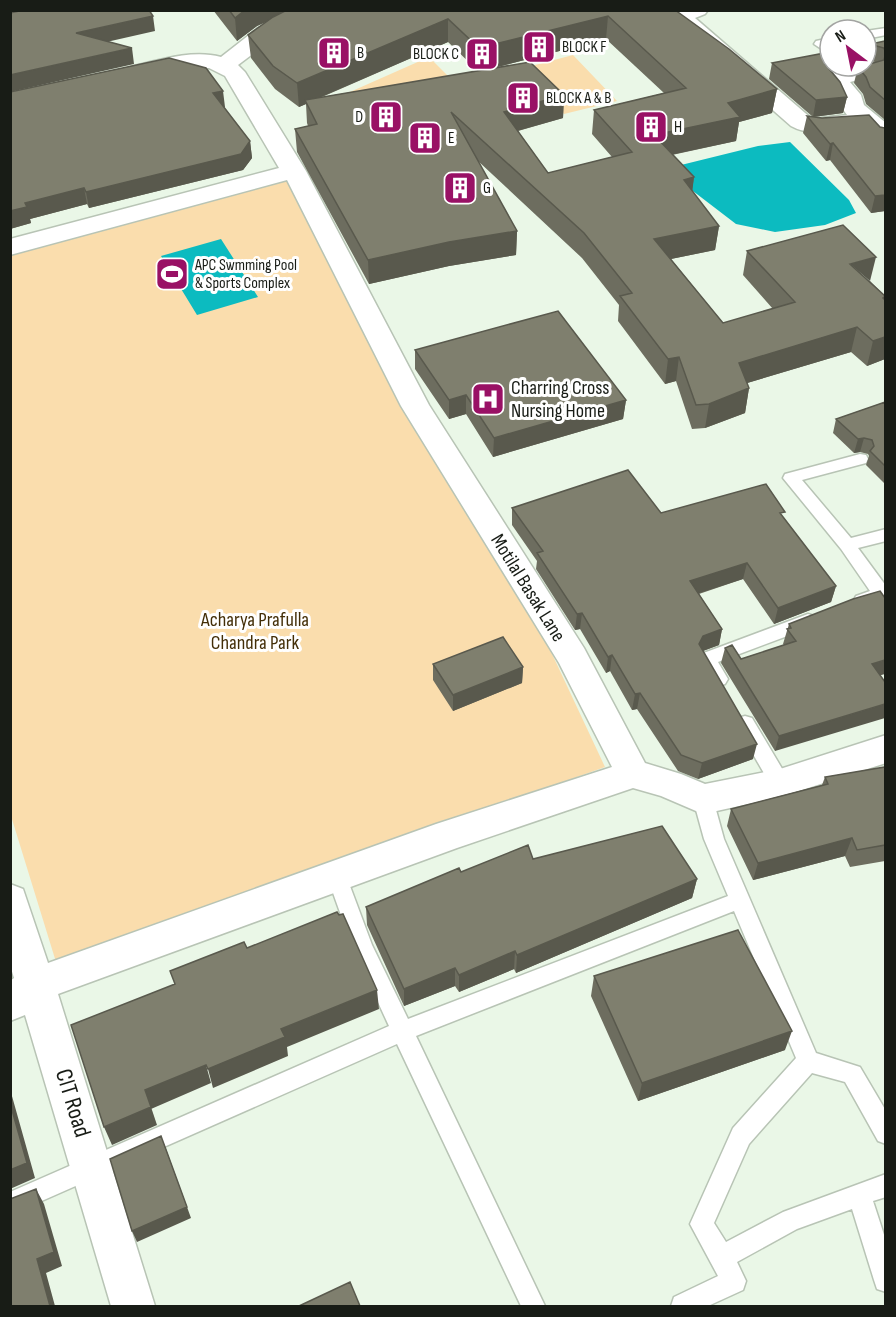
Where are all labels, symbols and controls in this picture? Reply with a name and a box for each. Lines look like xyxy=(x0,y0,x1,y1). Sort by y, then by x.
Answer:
north arrow xyxy=(818,18,878,78)
text: N xyxy=(832,26,850,47)
building icon: BLOCK F xyxy=(521,29,557,65)
building icon: B xyxy=(316,35,352,71)
building icon: BLOCK C xyxy=(464,36,500,72)
place label: BLOCK F xyxy=(562,38,607,57)
place label: B xyxy=(357,44,364,63)
place label: BLOCK C xyxy=(413,45,459,64)
building icon: BLOCK A & B xyxy=(505,80,541,116)
place label: BLOCK A & B xyxy=(546,89,611,108)
building icon: D xyxy=(368,99,404,135)
place label: D xyxy=(355,108,363,127)
building icon: H xyxy=(633,109,669,145)
place label: H xyxy=(674,118,682,137)
building icon: E xyxy=(407,120,443,156)
place label: E xyxy=(448,129,455,148)
building icon: G xyxy=(442,170,478,206)
place label: G xyxy=(483,179,491,198)
sports icon: APC Swmming Pool & Sports Complex xyxy=(154,256,190,292)
place label: APC Swmming Pool & Sports Complex xyxy=(194,256,297,293)
place label: Charring Cross Nursing Home xyxy=(511,376,609,423)
hospital icon: Charring Cross Nursing Home xyxy=(470,381,506,417)
street label: Motilal Basak Lane xyxy=(485,530,571,646)
park label: Acharya Prafulla Chandra Park xyxy=(200,608,309,655)
street label: CIT Road xyxy=(49,1065,97,1141)

